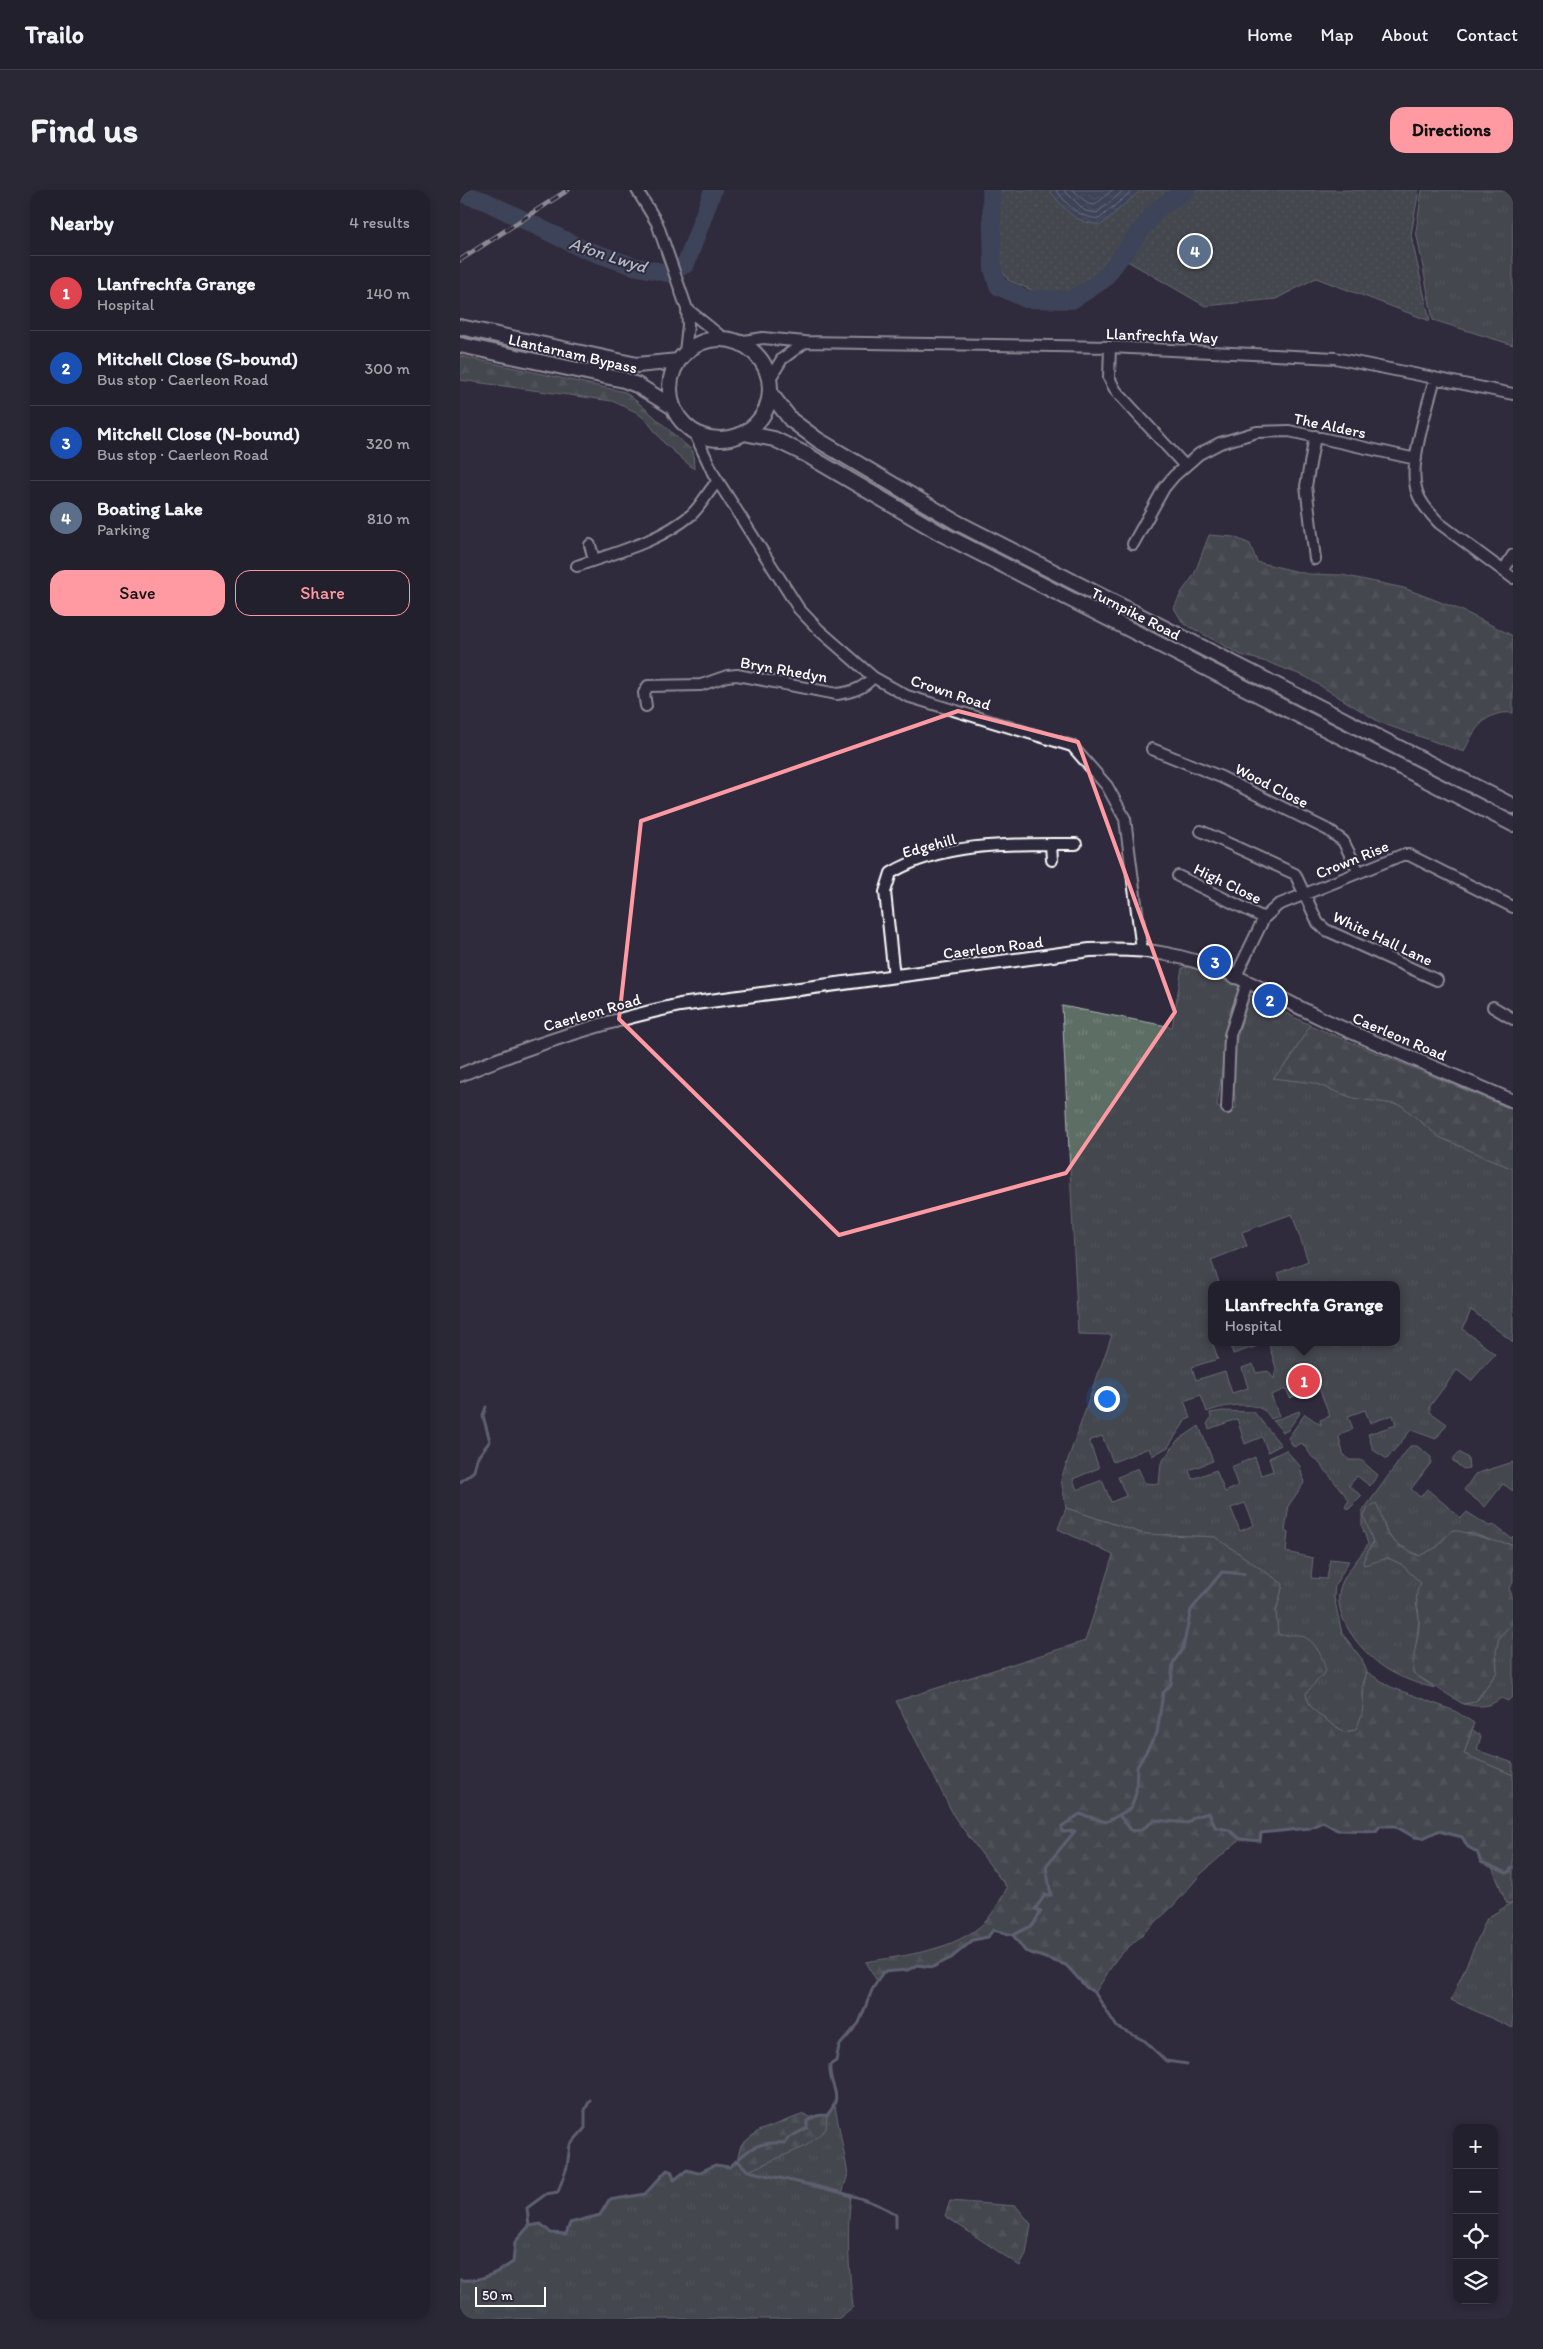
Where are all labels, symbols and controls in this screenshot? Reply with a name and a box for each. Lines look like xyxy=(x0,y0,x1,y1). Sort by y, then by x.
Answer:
text: Trailo xyxy=(25,20,84,49)
text: Home xyxy=(1247,24,1293,46)
text: Map xyxy=(1321,24,1354,46)
text: About xyxy=(1382,24,1428,46)
text: Contact xyxy=(1456,24,1518,46)
button: Directions xyxy=(1390,107,1513,153)
text: Find us xyxy=(30,109,138,151)
text: Nearby xyxy=(50,210,114,235)
text: 4 results xyxy=(349,213,410,232)
water label: Afon Lwyd xyxy=(566,232,652,279)
pin: 4 xyxy=(1179,232,1211,270)
text: Llanfrechfa Grange xyxy=(97,272,256,295)
text: 1 xyxy=(62,284,70,303)
text: 140 m xyxy=(366,284,410,303)
text: Hospital xyxy=(97,295,154,314)
street label: Llanfrechfa Way xyxy=(1106,324,1219,347)
street label: Llantarnam Bypass xyxy=(506,329,639,378)
text: Mitchell Close (S-bound) xyxy=(97,347,298,370)
text: 2 xyxy=(62,359,70,378)
text: 300 m xyxy=(365,359,410,378)
text: Bus stop · Caerleon Road xyxy=(97,370,268,389)
street label: The Alders xyxy=(1292,409,1368,442)
text: Mitchell Close (N-bound) xyxy=(97,422,300,445)
text: 3 xyxy=(62,434,70,453)
text: 320 m xyxy=(366,434,410,453)
text: Bus stop · Caerleon Road xyxy=(97,445,268,464)
text: Boating Lake xyxy=(97,497,203,520)
text: 4 xyxy=(61,509,71,528)
text: 810 m xyxy=(367,509,410,528)
text: Parking xyxy=(97,520,150,539)
button: Save xyxy=(50,570,225,616)
button: Share xyxy=(235,570,410,616)
street label: Turnpike Road xyxy=(1088,583,1184,644)
street label: Bryn Rhedyn xyxy=(739,652,829,687)
street label: Crown Road xyxy=(908,671,994,714)
street label: Wood Close xyxy=(1232,759,1312,812)
street label: Edgehill xyxy=(900,829,959,862)
street label: Crown Rise xyxy=(1313,836,1392,883)
street label: High Close xyxy=(1191,859,1265,908)
street label: White Hall Lane xyxy=(1330,907,1436,970)
street label: Caerleon Road xyxy=(942,932,1044,963)
pin: 3 xyxy=(1199,943,1231,981)
pin: 2 xyxy=(1254,981,1286,1019)
street label: Caerleon Road xyxy=(541,989,643,1035)
street label: Caerleon Road xyxy=(1350,1008,1450,1065)
popup xyxy=(1208,1281,1400,1346)
text: Llanfrechfa Grange xyxy=(1225,1293,1383,1316)
text: Hospital xyxy=(1225,1316,1282,1335)
pin: 1 xyxy=(1288,1362,1320,1400)
your location xyxy=(1094,1386,1120,1412)
map controls xyxy=(1453,2124,1498,2304)
button: + xyxy=(1453,2124,1498,2169)
button: − xyxy=(1453,2169,1498,2214)
button: locate xyxy=(1453,2214,1498,2259)
button: layers xyxy=(1453,2259,1498,2304)
scale bar xyxy=(475,2284,546,2307)
text: 50 m xyxy=(482,2287,513,2304)

